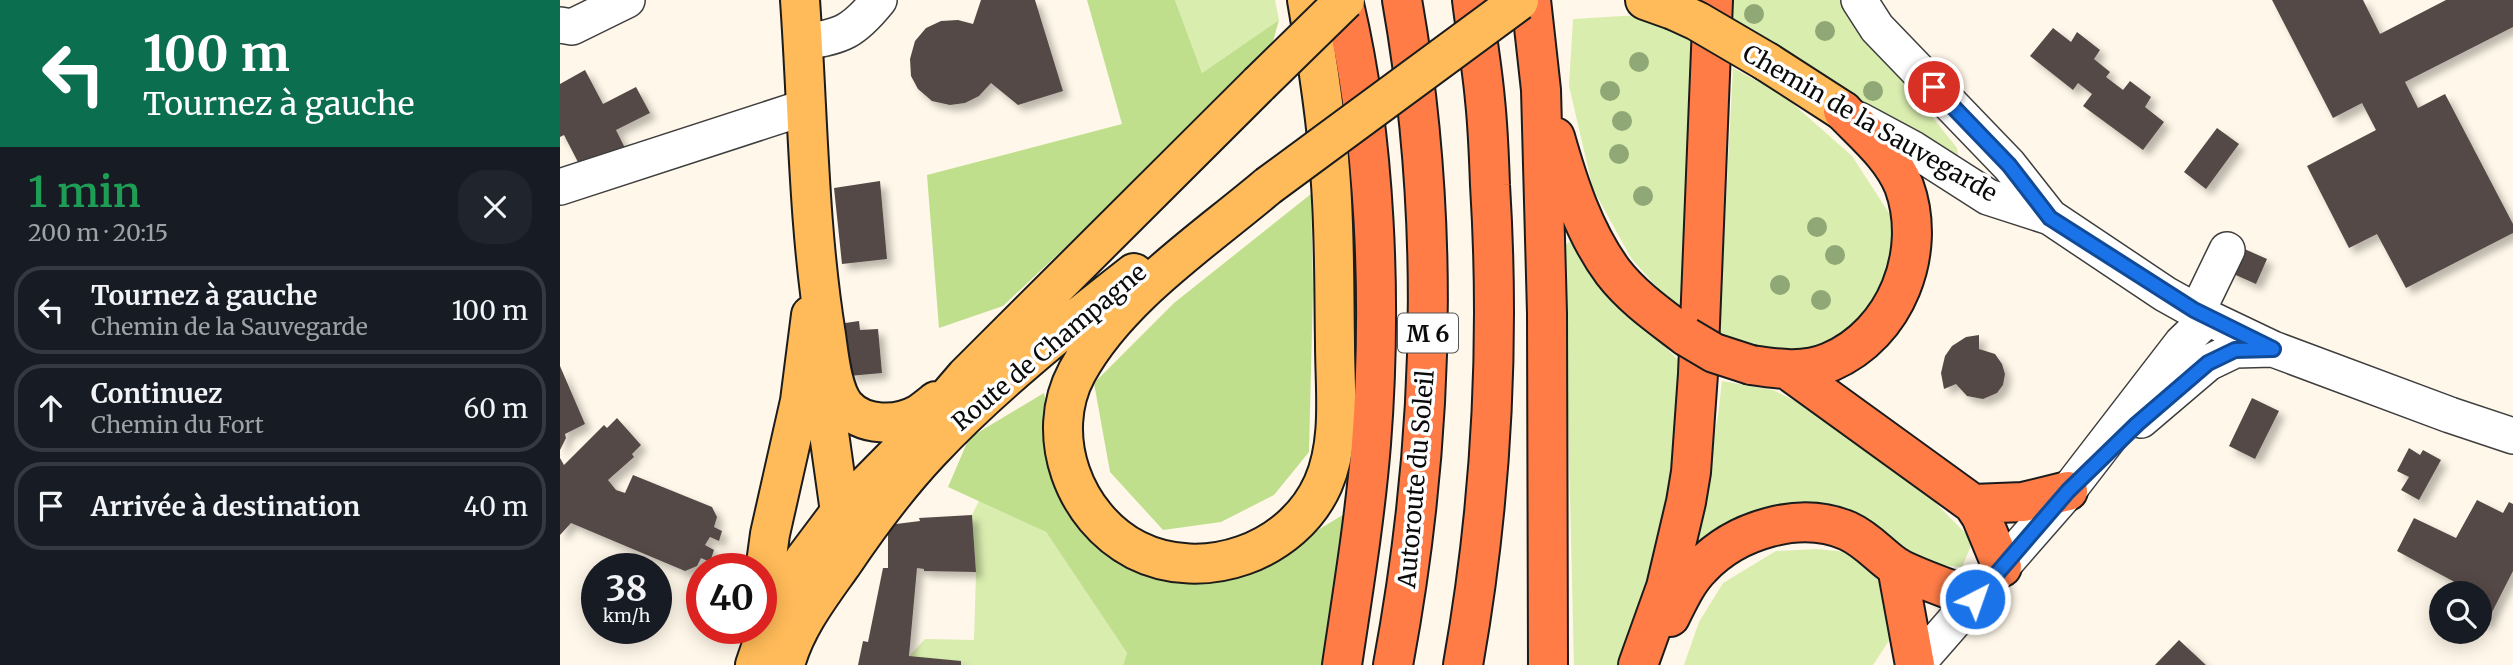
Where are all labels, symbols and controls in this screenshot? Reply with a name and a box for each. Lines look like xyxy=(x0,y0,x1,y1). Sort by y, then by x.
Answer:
text: 100 m xyxy=(143,23,290,84)
icon: left xyxy=(28,28,119,119)
street label: Chemin de la Sauvegarde xyxy=(1737,37,2003,209)
pin xyxy=(1904,57,1964,117)
icon: arrive xyxy=(1915,68,1953,106)
text: Tournez à gauche xyxy=(143,84,414,124)
text: 1 min xyxy=(28,166,141,218)
button: close xyxy=(458,170,532,244)
text: 200 m · 20:15 xyxy=(28,218,168,247)
street label: Route de Champagne xyxy=(945,257,1153,437)
text: Tournez à gauche xyxy=(91,279,317,312)
icon: left xyxy=(32,291,70,329)
text: 100 m xyxy=(452,294,528,327)
text: Chemin de la Sauvegarde xyxy=(91,312,368,341)
road number: M 6 xyxy=(1398,314,1458,352)
street label: Autoroute du Soleil xyxy=(1391,369,1441,590)
text: Continuez xyxy=(91,377,222,410)
icon: ahead xyxy=(32,389,70,427)
text: 60 m xyxy=(464,392,528,425)
text: Chemin du Fort xyxy=(91,410,264,439)
icon: arrive xyxy=(32,487,70,525)
text: Arrivée à destination xyxy=(91,490,360,523)
text: 40 m xyxy=(464,490,528,523)
speed limit sign: 40 xyxy=(686,553,777,644)
position arrow xyxy=(1938,562,2012,636)
text: 38 xyxy=(606,567,647,611)
map controls xyxy=(2429,581,2492,644)
button: search xyxy=(2429,581,2492,644)
text: km/h xyxy=(603,604,650,627)

